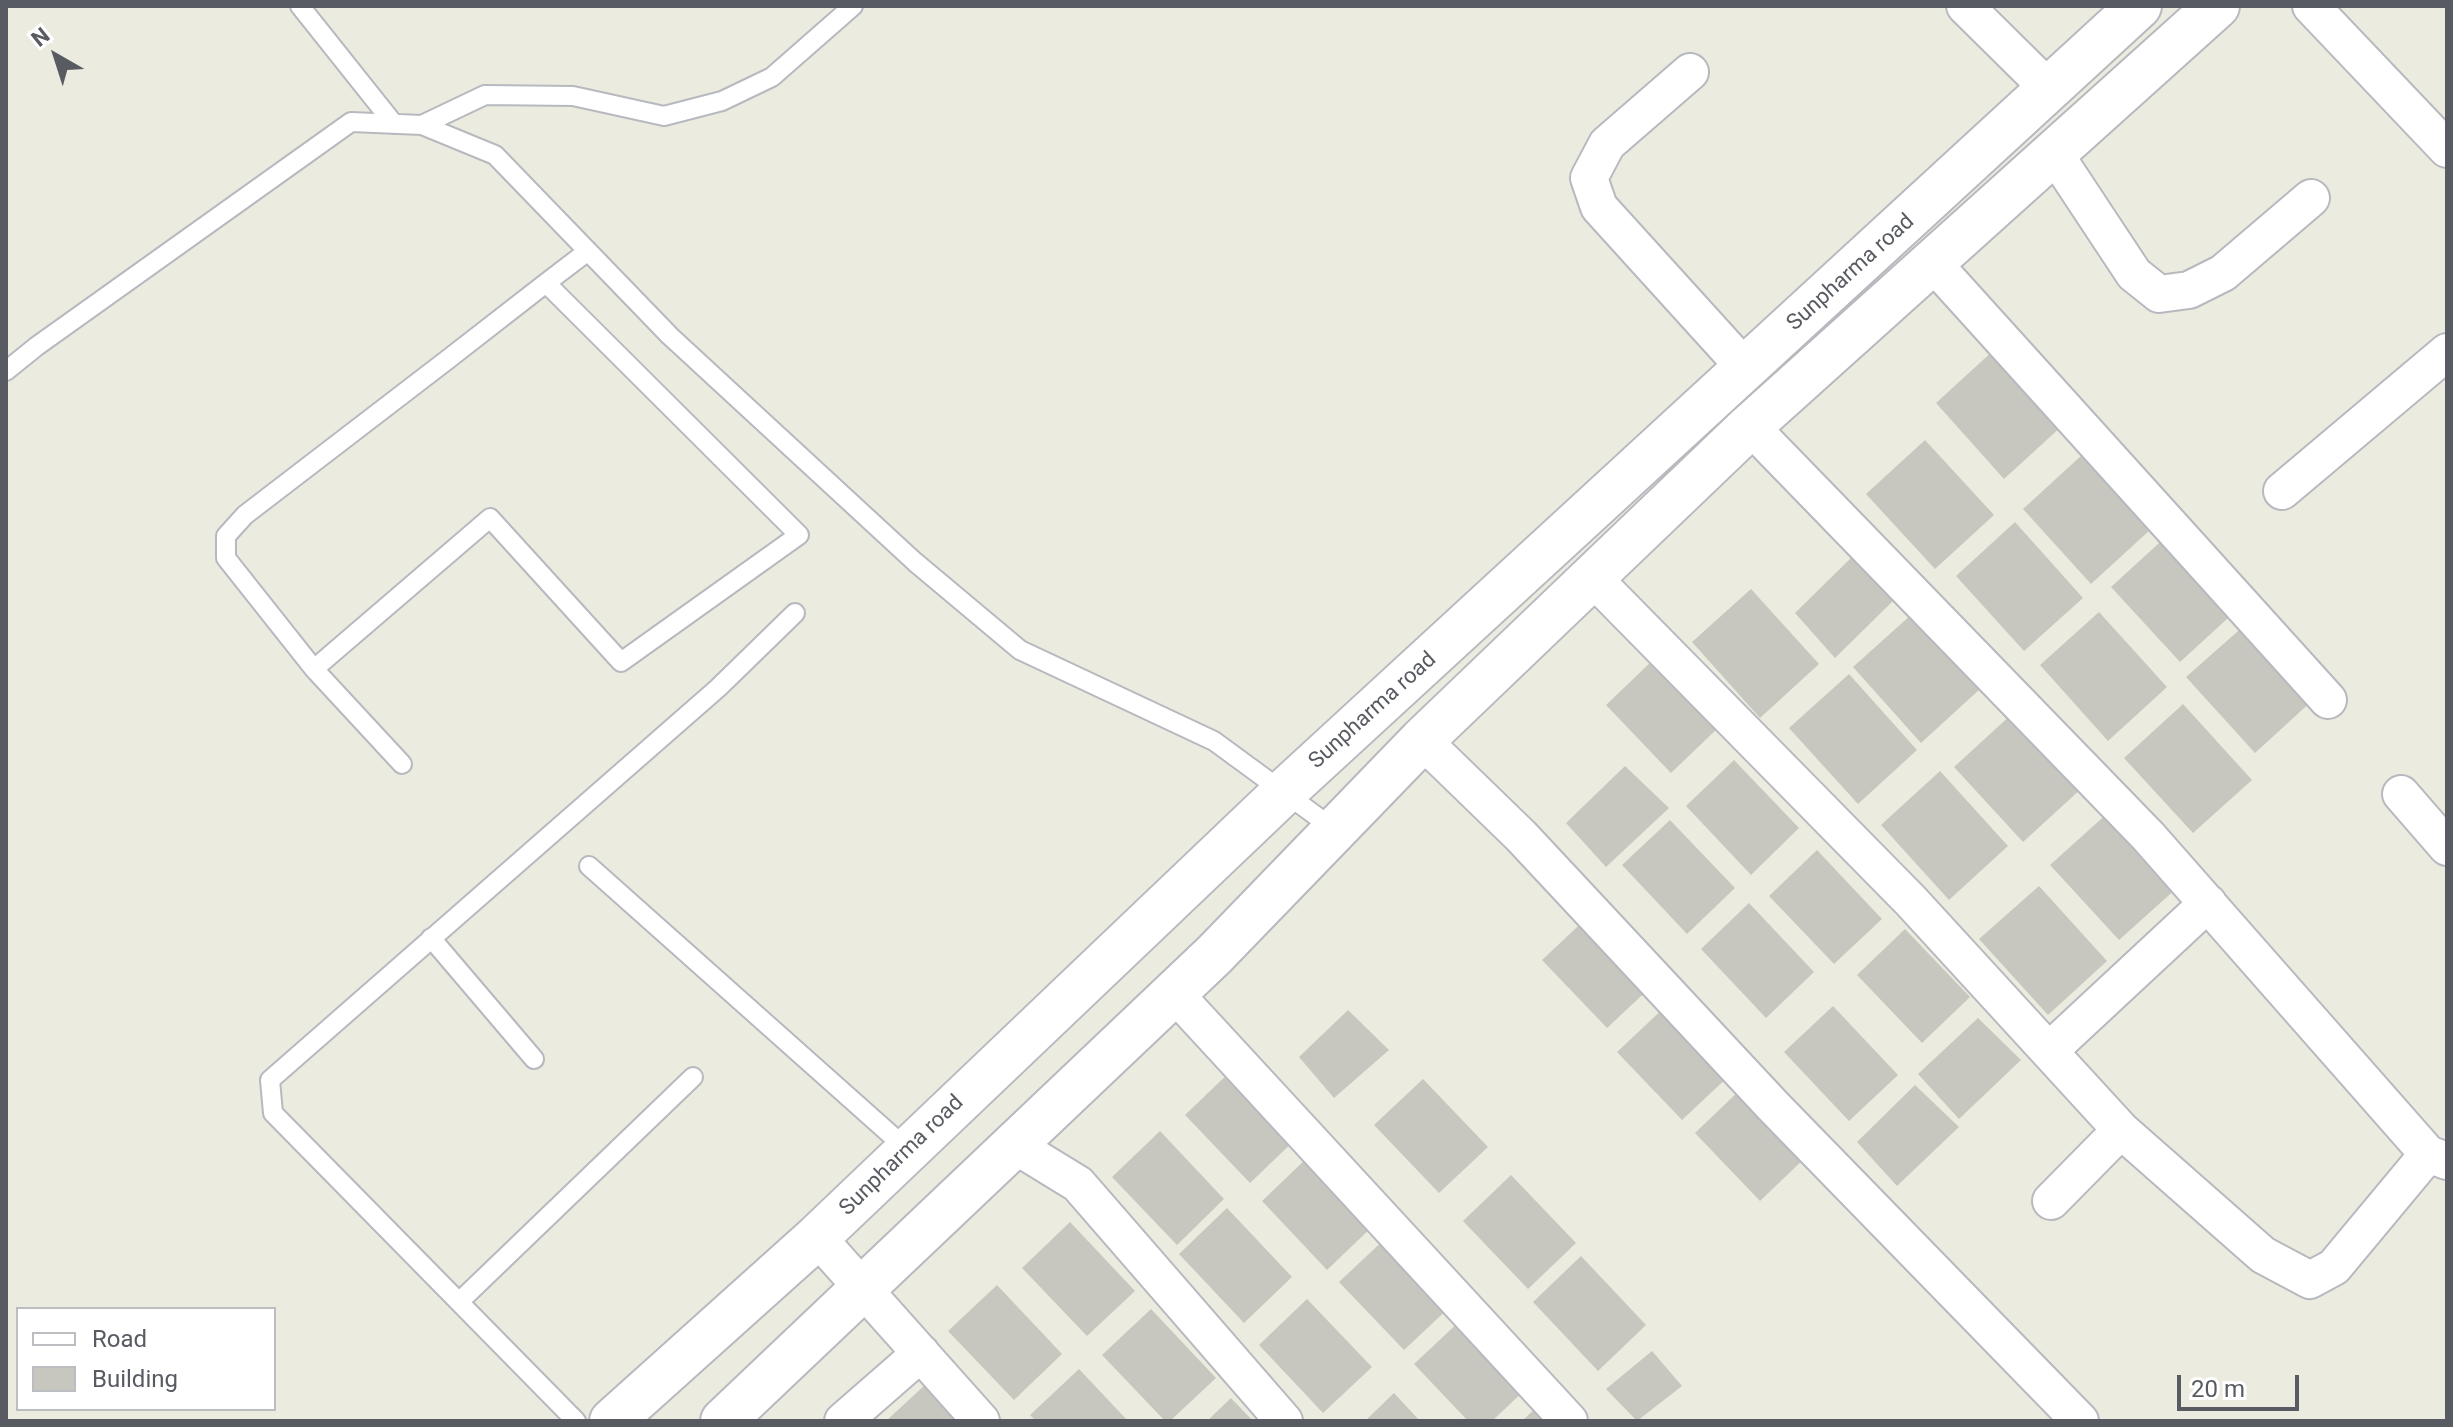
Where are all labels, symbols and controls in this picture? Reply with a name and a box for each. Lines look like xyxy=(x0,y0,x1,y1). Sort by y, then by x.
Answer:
north arrow xyxy=(16,16,96,96)
text: N xyxy=(27,22,54,52)
street label: Sunpharma road xyxy=(1782,209,1920,337)
street label: Sunpharma road xyxy=(1304,647,1442,775)
street label: Sunpharma road xyxy=(835,1090,969,1222)
legend xyxy=(16,1307,276,1411)
text: Road xyxy=(92,1325,147,1353)
scale bar xyxy=(2181,1359,2303,1409)
text: Building xyxy=(92,1365,178,1393)
text: 20 m xyxy=(2191,1375,2245,1403)

